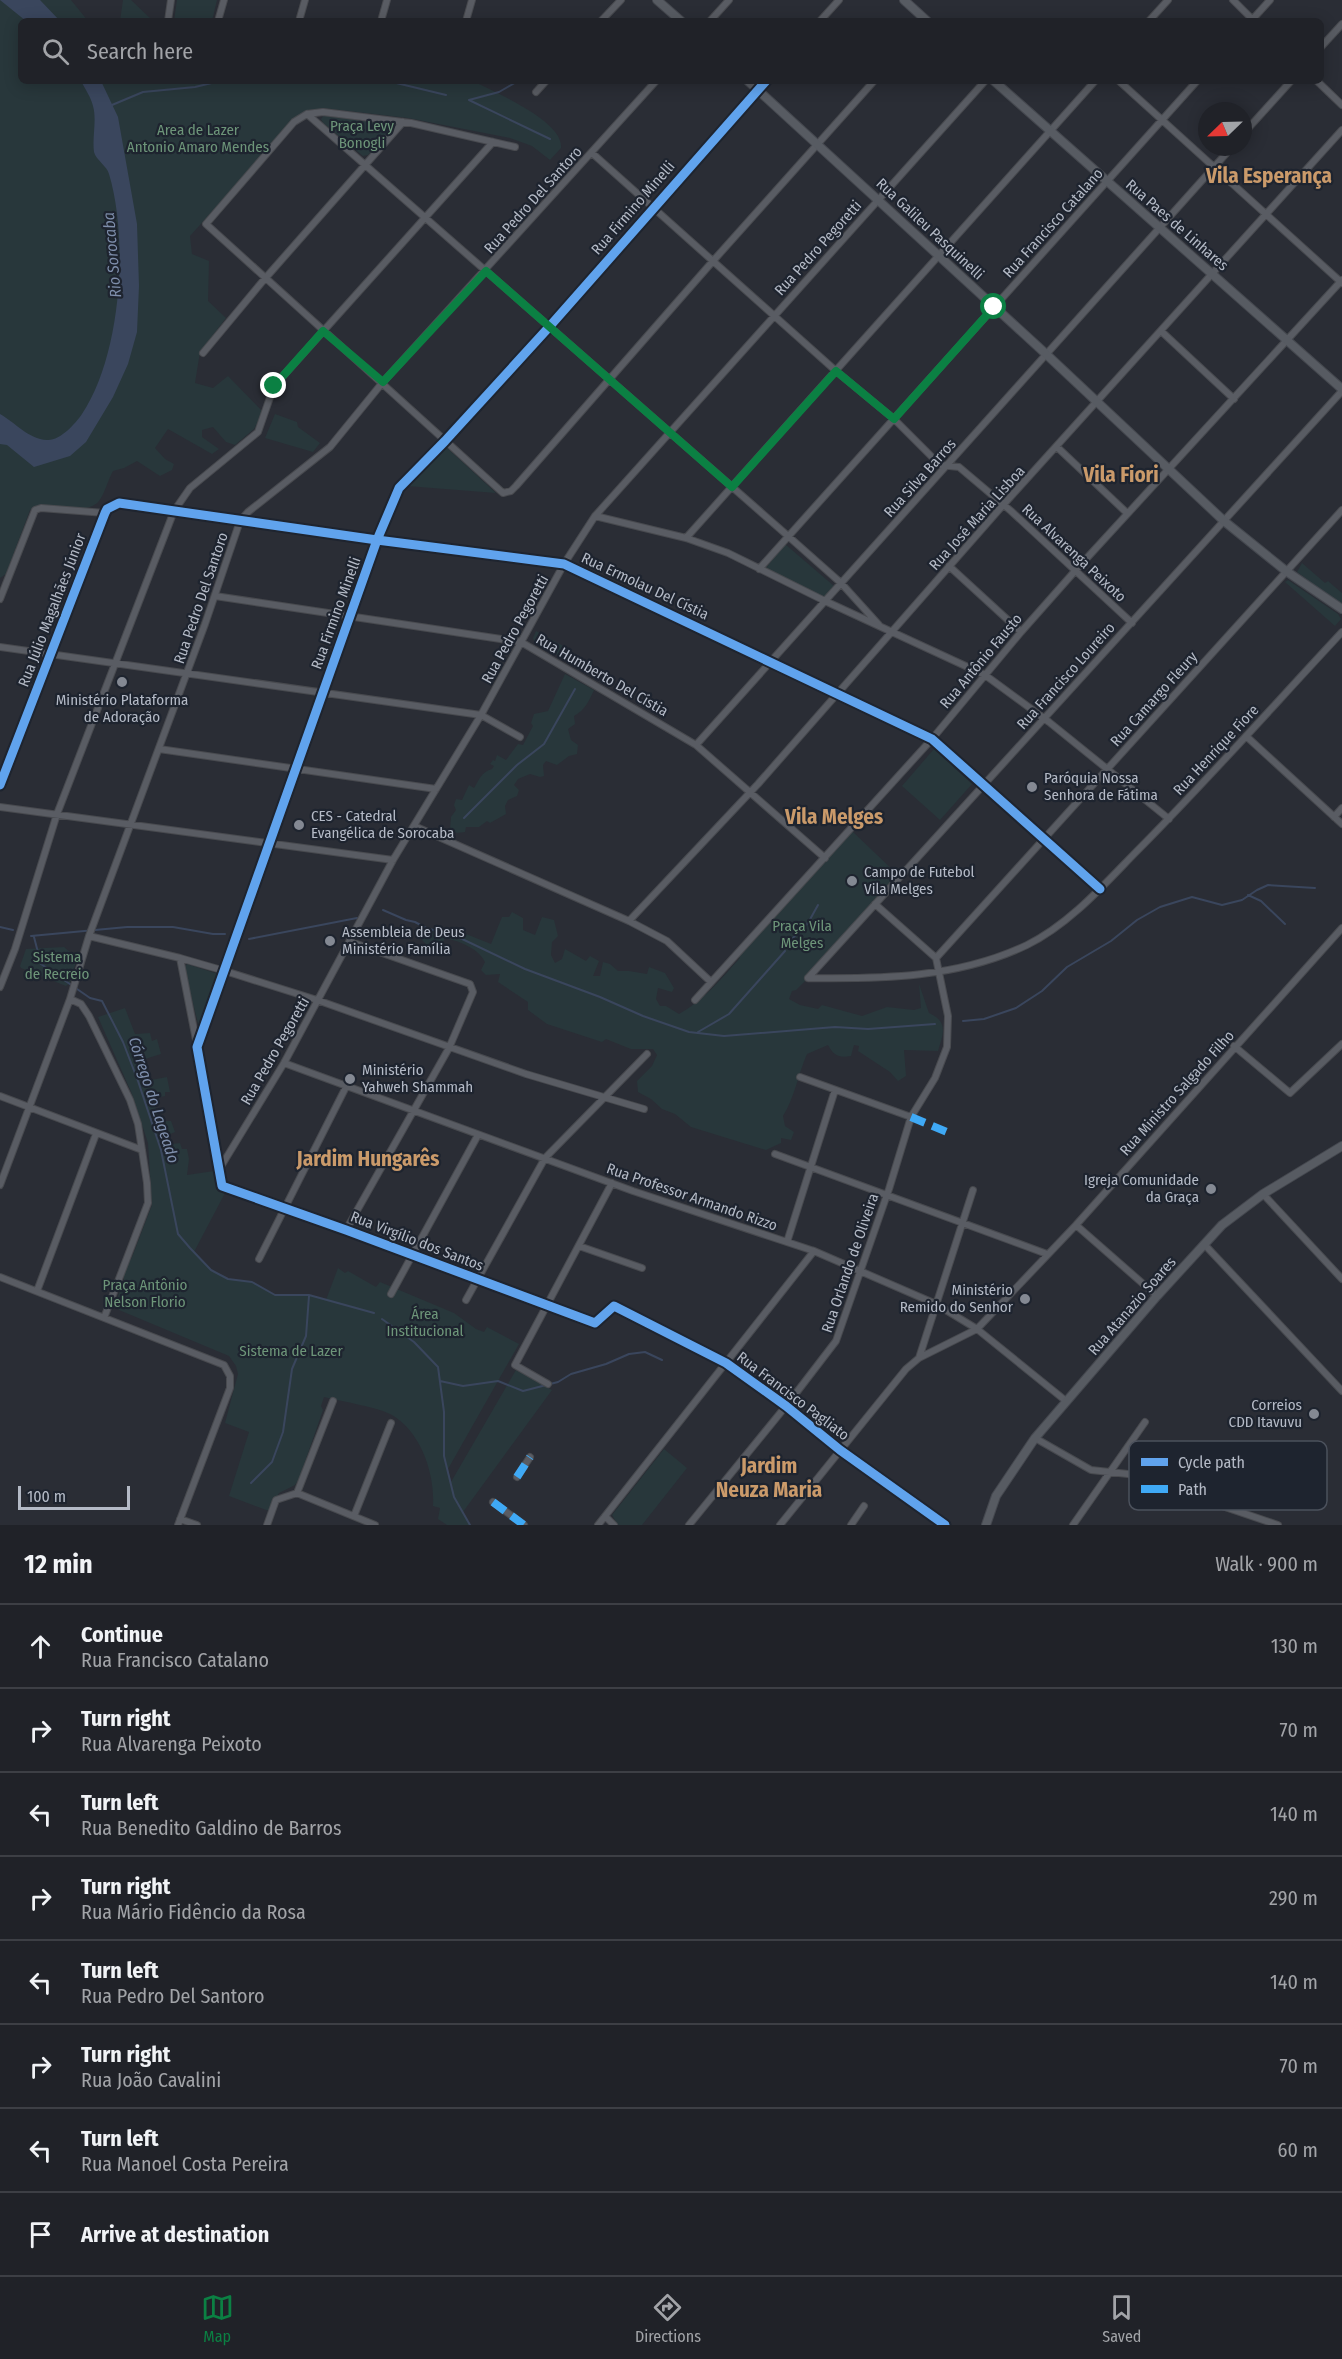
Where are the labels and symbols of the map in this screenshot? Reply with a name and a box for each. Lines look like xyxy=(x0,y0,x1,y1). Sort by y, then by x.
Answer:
north arrow xyxy=(1198,102,1252,156)
park label: Praça Levy Bonogli xyxy=(330,117,394,152)
park label: Area de Lazer Antonio Amaro Mendes xyxy=(127,121,269,156)
street label: Rua Pedro Del Santoro xyxy=(480,143,586,257)
street label: Rua Firmino Minelli xyxy=(587,158,679,258)
district label: Vila Esperança xyxy=(1205,163,1332,189)
street label: Rua Francisco Catalano xyxy=(999,165,1107,281)
street label: Rua Galileu Pasquinelli xyxy=(872,175,988,283)
street label: Rua Paes de Linhares xyxy=(1122,176,1232,274)
street label: Rua Pedro Pegoretti xyxy=(771,197,865,299)
water label: Rio Sorocaba xyxy=(99,211,125,299)
route start xyxy=(980,293,1006,319)
route end xyxy=(260,372,286,398)
street label: Rua Silva Barros xyxy=(880,435,960,521)
street label: Rua José Maria Lisboa xyxy=(925,462,1029,574)
district label: Vila Fiori xyxy=(1082,462,1159,488)
street label: Rua Alvarenga Peixoto xyxy=(1018,500,1130,606)
street label: Rua Júlio Magalhães Júnior xyxy=(14,530,90,689)
street label: Rua Pedro Del Santoro xyxy=(170,530,232,666)
street label: Rua Ermolau Del Cístia xyxy=(578,549,712,623)
street label: Rua Firmino Minelli xyxy=(307,554,365,672)
street label: Rua Pedro Pegoretti xyxy=(478,572,552,686)
street label: Rua Antônio Fausto xyxy=(936,610,1026,712)
street label: Rua Francisco Loureiro xyxy=(1013,619,1119,733)
street label: Rua Humberto Del Cístia xyxy=(533,630,671,720)
street label: Rua Camargo Fleury xyxy=(1107,648,1201,750)
marker: Ministério Plataforma de Adoração xyxy=(115,675,129,689)
place label: Ministério Plataforma de Adoração xyxy=(56,691,188,726)
street label: Rua Henrique Fiore xyxy=(1169,701,1263,799)
place label: Paróquia Nossa Senhora de Fátima xyxy=(1044,769,1158,804)
marker: Paróquia Nossa Senhora de Fátima xyxy=(1025,780,1039,794)
district label: Vila Melges xyxy=(784,804,883,830)
place label: CES - Catedral Evangélica de Sorocaba xyxy=(311,807,454,842)
marker: CES - Catedral Evangélica de Sorocaba xyxy=(292,818,306,832)
place label: Campo de Futebol Vila Melges xyxy=(864,863,975,898)
marker: Campo de Futebol Vila Melges xyxy=(845,874,859,888)
park label: Praça Vila Melges xyxy=(772,917,832,952)
place label: Assembleia de Deus Ministério Família xyxy=(342,923,465,958)
marker: Assembleia de Deus Ministério Família xyxy=(323,934,337,948)
park label: Sistema de Recreio xyxy=(25,948,89,983)
street label: Rua Pedro Pegoretti xyxy=(237,994,313,1108)
street label: Rua Ministro Salgado Filho xyxy=(1116,1027,1238,1159)
water label: Córrego do Lageado xyxy=(125,1035,183,1165)
place label: Ministério Yahweh Shammah xyxy=(362,1061,473,1096)
marker: Ministério Yahweh Shammah xyxy=(343,1072,357,1086)
district label: Jardim Hungarês xyxy=(296,1146,439,1172)
street label: Rua Professor Armando Rizzo xyxy=(604,1159,780,1235)
place label: Igreja Comunidade da Graça xyxy=(1084,1171,1199,1206)
marker: Igreja Comunidade da Graça xyxy=(1204,1182,1218,1196)
street label: Rua Orlando de Oliveira xyxy=(818,1191,882,1335)
street label: Rua Virgílio dos Santos xyxy=(348,1207,486,1275)
street label: Rua Atanazio Soares xyxy=(1084,1253,1180,1359)
park label: Praça Antônio Nelson Florio xyxy=(103,1276,187,1311)
place label: Ministério Remido do Senhor xyxy=(900,1281,1014,1316)
marker: Ministério Remido do Senhor xyxy=(1018,1292,1032,1306)
park label: Área Institucional xyxy=(387,1305,463,1340)
park label: Sistema de Lazer xyxy=(239,1342,343,1360)
street label: Rua Francisco Pagliato xyxy=(733,1348,853,1444)
place label: Correios CDD Itavuvu xyxy=(1229,1396,1302,1431)
marker: Correios CDD Itavuvu xyxy=(1307,1407,1321,1421)
legend xyxy=(1129,1441,1327,1510)
district label: Jardim Neuza Maria xyxy=(716,1453,822,1503)
text: Cycle path xyxy=(1178,1453,1245,1472)
text: Path xyxy=(1178,1480,1207,1499)
scale bar xyxy=(18,1483,130,1510)

